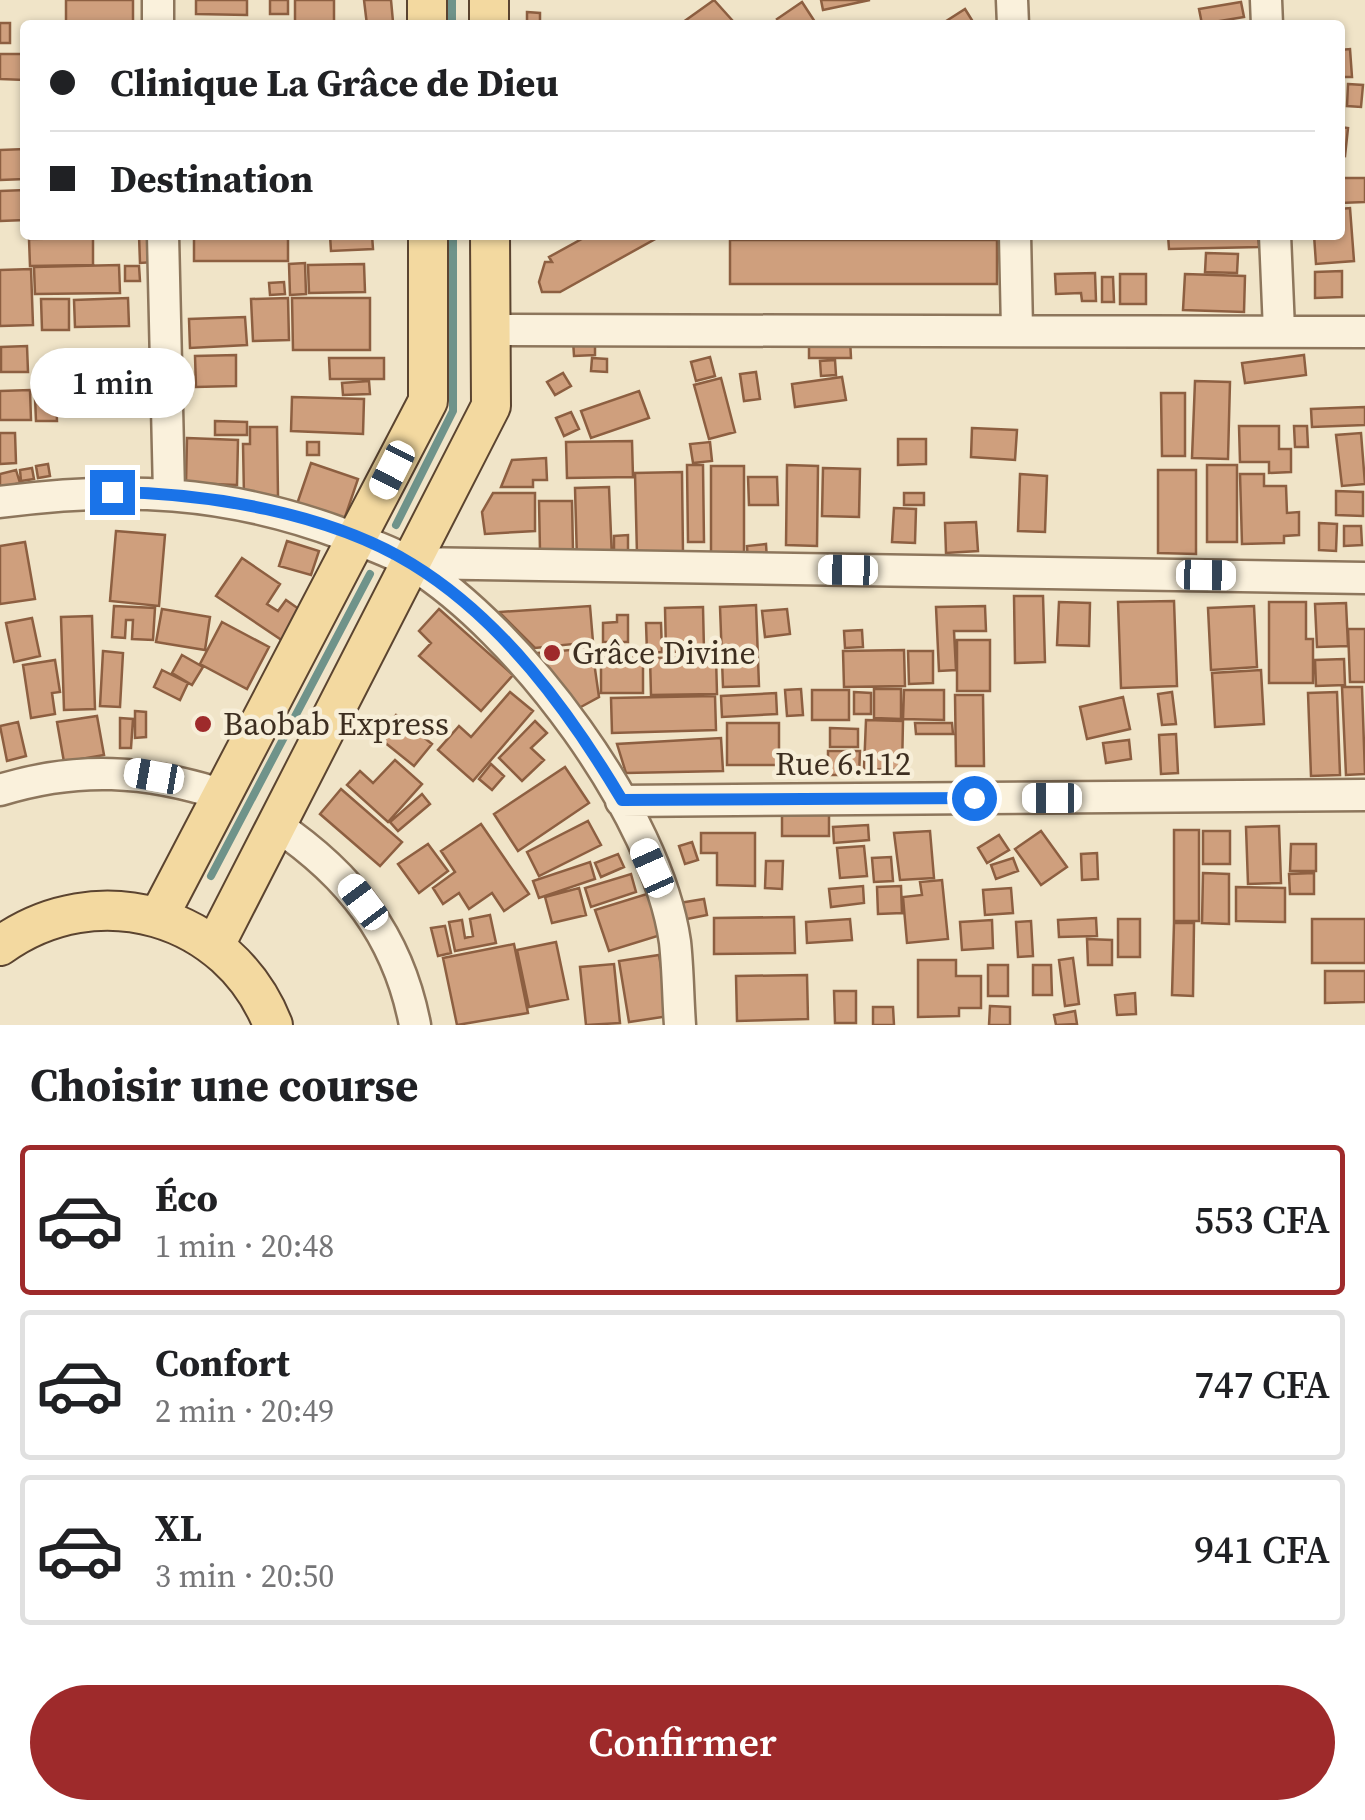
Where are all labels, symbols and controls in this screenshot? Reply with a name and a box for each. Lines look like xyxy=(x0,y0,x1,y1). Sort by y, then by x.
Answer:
text: Clinique La Grâce de Dieu xyxy=(110,57,558,109)
text: Destination xyxy=(110,153,313,205)
callout: 1 min xyxy=(29,347,194,417)
text: 1 min xyxy=(71,361,154,405)
car xyxy=(365,436,419,504)
route end xyxy=(90,470,135,515)
car xyxy=(818,554,878,586)
car xyxy=(1176,559,1236,591)
place label: Grâce Divine xyxy=(572,631,756,675)
marker: Grâce Divine xyxy=(541,642,563,664)
place label: Baobab Express xyxy=(223,702,449,746)
marker: Baobab Express xyxy=(192,713,214,735)
street label: Rue 6.112 xyxy=(775,742,911,786)
car xyxy=(122,756,186,796)
route start xyxy=(952,776,997,821)
car xyxy=(1022,783,1082,813)
car xyxy=(626,834,678,902)
car xyxy=(333,869,393,935)
text: Choisir une course xyxy=(30,1054,418,1116)
text: Éco xyxy=(155,1172,218,1224)
icon: car xyxy=(35,1175,125,1265)
text: 553 CFA xyxy=(1194,1194,1330,1246)
text: 1 min · 20:48 xyxy=(155,1224,334,1268)
text: Confort xyxy=(155,1337,290,1389)
icon: car xyxy=(35,1340,125,1430)
text: 747 CFA xyxy=(1194,1359,1330,1411)
text: 2 min · 20:49 xyxy=(155,1389,334,1433)
text: XL xyxy=(155,1502,202,1554)
icon: car xyxy=(35,1505,125,1595)
text: 941 CFA xyxy=(1194,1524,1330,1576)
text: 3 min · 20:50 xyxy=(155,1554,334,1598)
button: Confirmer xyxy=(30,1685,1335,1800)

